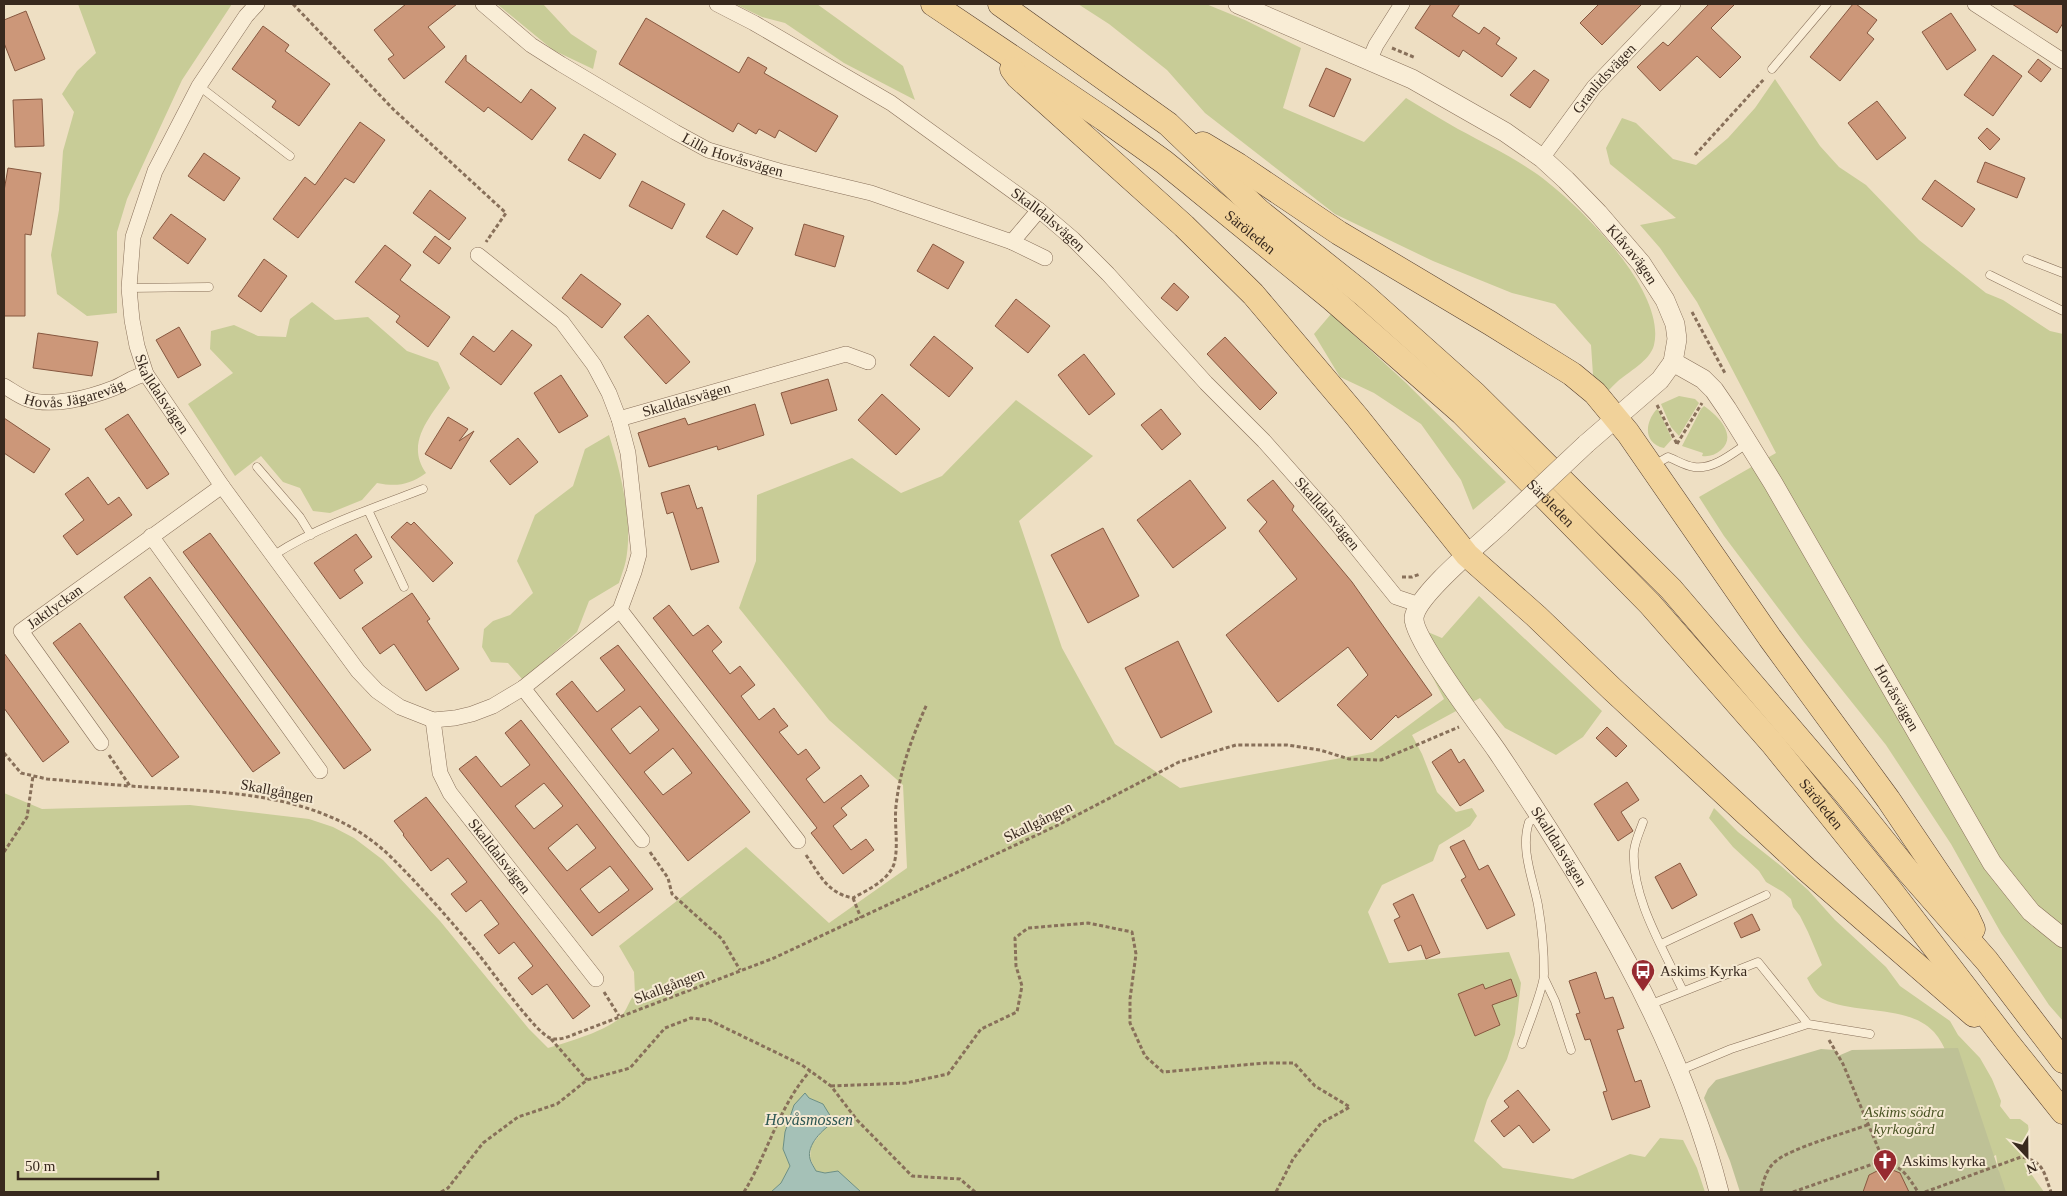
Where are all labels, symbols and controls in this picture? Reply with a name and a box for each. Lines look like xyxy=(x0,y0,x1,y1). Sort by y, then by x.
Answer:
street label: Granlidsvägen xyxy=(1569,40,1639,117)
street label: Lilla Hovåsvägen xyxy=(679,130,785,180)
street label: Skalldalsvägen xyxy=(1008,185,1089,255)
street label: Säröleden xyxy=(1222,207,1279,258)
street label: Klåvavägen xyxy=(1604,221,1661,288)
street label: Skalldalsvägen xyxy=(132,352,192,437)
street label: Hovås Jägareväg xyxy=(22,376,127,410)
street label: Skalldalsvägen xyxy=(640,379,733,420)
street label: Skalldalsvägen xyxy=(1292,474,1363,554)
street label: Säröleden xyxy=(1524,476,1578,530)
street label: Jaktlyckan xyxy=(24,581,86,632)
street label: Hovåsvägen xyxy=(1871,662,1922,734)
street label: Skallgången xyxy=(239,776,315,806)
street label: Säröleden xyxy=(1796,776,1847,833)
street label: Skallgången xyxy=(1001,798,1075,845)
street label: Skalldalsvägen xyxy=(1528,804,1590,890)
street label: Skalldalsvägen xyxy=(465,815,534,897)
bus stop icon: Askims Kyrka xyxy=(1630,958,1656,992)
place label: Askims Kyrka xyxy=(1660,963,1747,979)
street label: Skallgången xyxy=(632,965,707,1007)
park label: Askims södra kyrkogård xyxy=(1863,1104,1944,1137)
water label: Hovåsmossen xyxy=(764,1111,853,1128)
north arrow xyxy=(2002,1131,2052,1181)
scale bar xyxy=(18,1148,158,1180)
church icon: Askims kyrka xyxy=(1872,1148,1898,1182)
place label: Askims kyrka xyxy=(1902,1153,1986,1169)
text: 50 m xyxy=(25,1158,56,1174)
text: N xyxy=(2024,1159,2039,1176)

